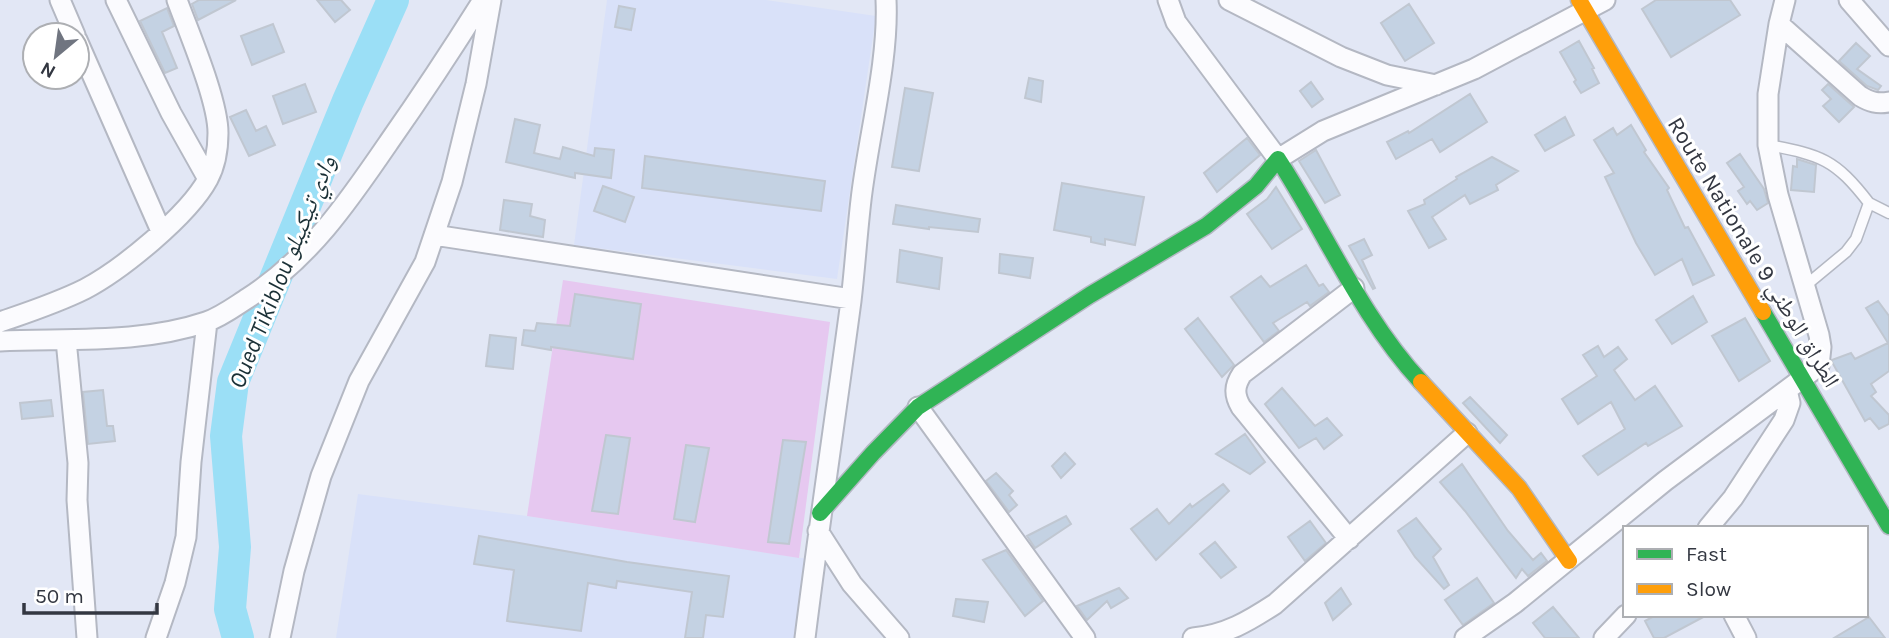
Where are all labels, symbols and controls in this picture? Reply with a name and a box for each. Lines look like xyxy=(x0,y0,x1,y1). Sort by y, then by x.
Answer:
north arrow xyxy=(21,21,91,91)
text: N xyxy=(37,57,60,83)
street label: Route Nationale الطراق الوطني 9 xyxy=(1658,112,1845,395)
water label: Oued Tikiblou وادي تيكيبلو xyxy=(223,152,346,394)
legend xyxy=(1623,526,1868,617)
text: Fast xyxy=(1686,542,1727,566)
scale bar xyxy=(24,572,158,616)
text: Slow xyxy=(1686,577,1731,601)
text: 50 m xyxy=(35,584,84,608)

